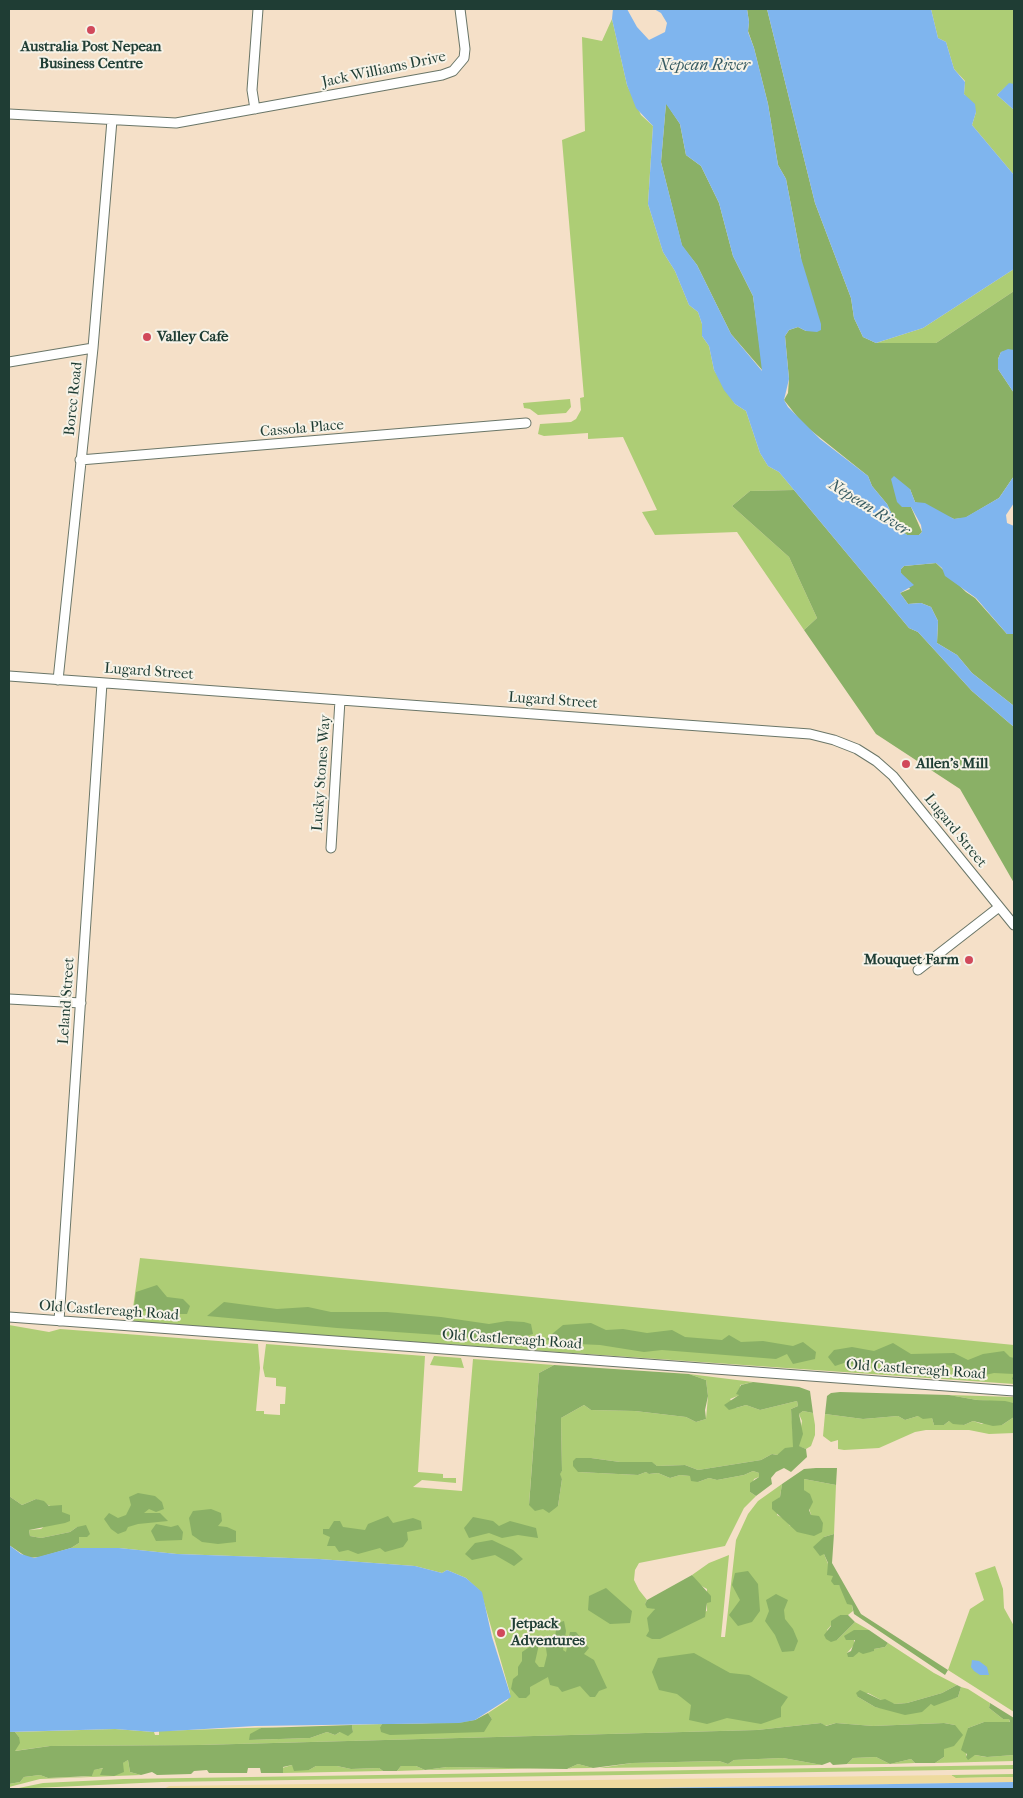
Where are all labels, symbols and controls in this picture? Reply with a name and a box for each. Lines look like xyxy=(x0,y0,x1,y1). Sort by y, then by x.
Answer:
marker: Australia Post Nepean Business Centre xyxy=(85,24,97,36)
place label: Australia Post Nepean Business Centre xyxy=(20,38,162,73)
street label: Jack Williams Drive xyxy=(320,48,448,92)
water label: Nepean River xyxy=(658,56,750,76)
place label: Valley Cafe xyxy=(157,328,229,346)
marker: Valley Cafe xyxy=(141,331,153,343)
street label: Borec Road xyxy=(61,361,87,437)
street label: Cassola Place xyxy=(259,416,345,442)
water label: Nepean River xyxy=(825,476,913,540)
street label: Lugard Street xyxy=(104,660,194,684)
street label: Lugard Street xyxy=(508,689,598,713)
street label: Lucky Stones Way xyxy=(309,714,335,832)
place label: Allen's Mill xyxy=(916,755,988,773)
marker: Allen's Mill xyxy=(900,758,912,770)
street label: Lugard Street xyxy=(920,791,990,871)
place label: Mouquet Farm xyxy=(864,951,959,969)
marker: Mouquet Farm xyxy=(963,954,975,966)
street label: Leland Street xyxy=(55,957,79,1045)
street label: Old Castlereagh Road xyxy=(38,1297,180,1325)
street label: Old Castlereagh Road xyxy=(441,1326,583,1354)
street label: Old Castlereagh Road xyxy=(845,1356,987,1384)
place label: Jetpack Adventures xyxy=(511,1615,585,1650)
marker: Jetpack Adventures xyxy=(495,1627,507,1639)

